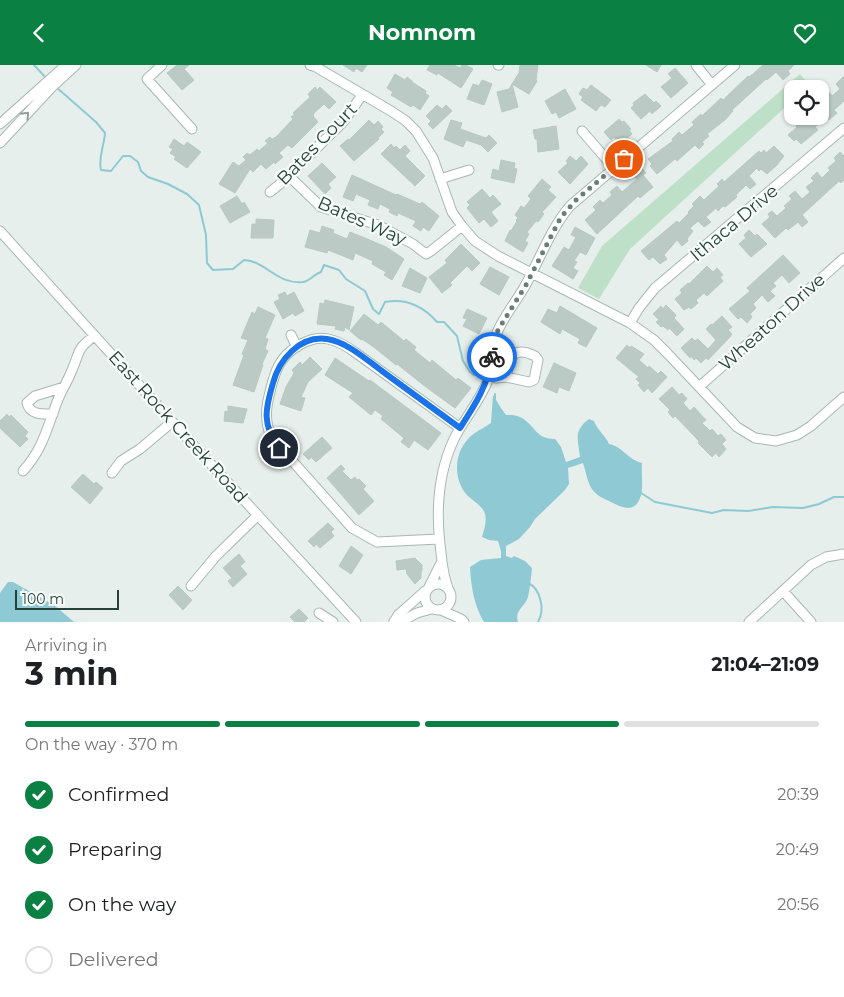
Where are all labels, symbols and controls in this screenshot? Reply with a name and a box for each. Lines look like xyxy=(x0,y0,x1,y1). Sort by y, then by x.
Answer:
icon: back xyxy=(25,19,53,47)
text: Nomnom xyxy=(368,19,476,46)
icon: heart xyxy=(791,19,819,47)
map controls xyxy=(784,80,829,125)
button: locate xyxy=(784,80,829,125)
street label: Bates Court xyxy=(272,98,362,190)
one-way arrow xyxy=(20,112,29,121)
pin xyxy=(603,138,645,180)
icon: bag xyxy=(610,145,638,173)
street label: Ithaca Drive xyxy=(686,180,783,266)
street label: Bates Way xyxy=(314,192,410,250)
street label: Wheaton Drive xyxy=(714,268,830,375)
courier xyxy=(467,332,517,382)
icon: bike xyxy=(478,343,506,371)
street label: East Rock Creek Road xyxy=(104,346,252,508)
pin xyxy=(258,427,300,469)
icon: home xyxy=(265,434,293,462)
scale bar xyxy=(15,587,119,610)
text: 100 m xyxy=(22,590,64,608)
text: Arriving in xyxy=(25,636,107,655)
text: 21:04–21:09 xyxy=(711,653,819,676)
text: 3 min xyxy=(25,654,118,693)
text: On the way · 370 m xyxy=(25,735,178,754)
icon: check xyxy=(25,781,53,809)
text: Confirmed xyxy=(68,783,169,806)
text: 20:39 xyxy=(777,785,819,804)
icon: check xyxy=(25,836,53,864)
text: Preparing xyxy=(68,838,163,861)
text: 20:49 xyxy=(776,840,819,859)
icon: check xyxy=(25,891,53,919)
text: On the way xyxy=(68,893,176,916)
text: 20:56 xyxy=(777,895,819,914)
text: Delivered xyxy=(68,948,159,971)

